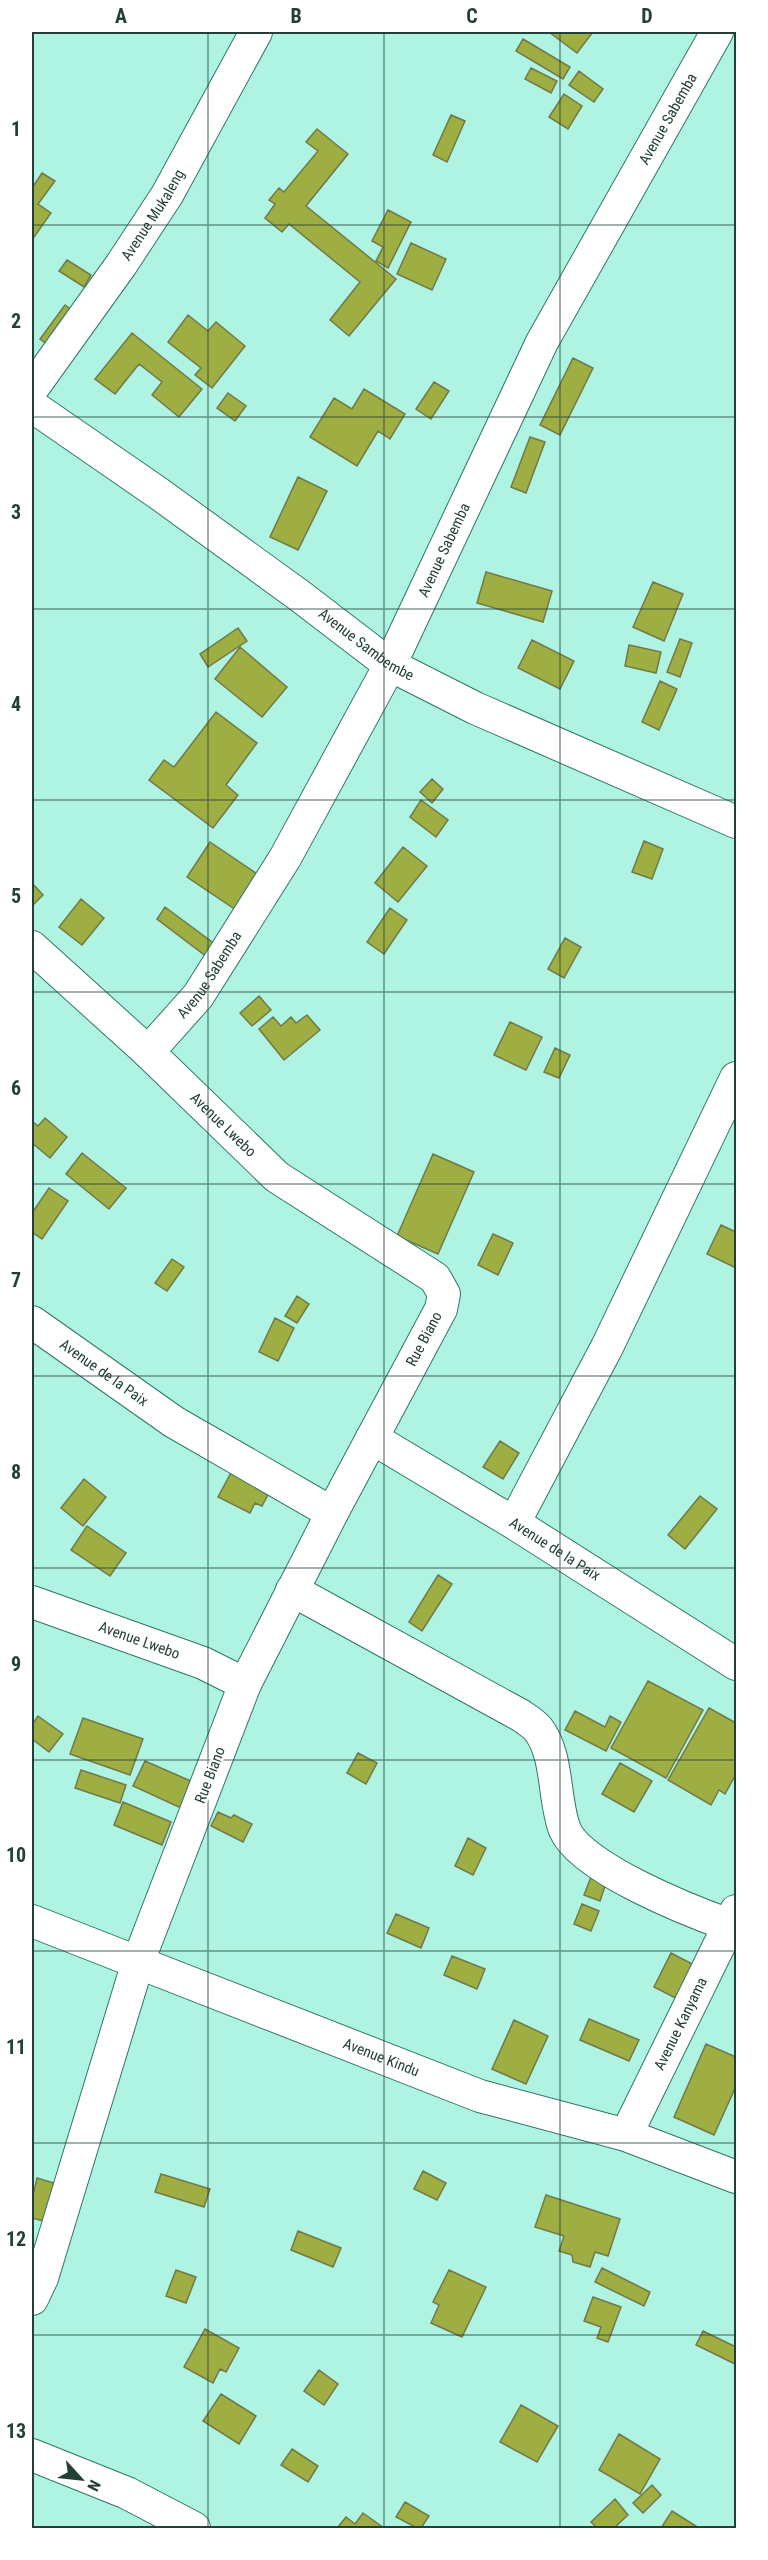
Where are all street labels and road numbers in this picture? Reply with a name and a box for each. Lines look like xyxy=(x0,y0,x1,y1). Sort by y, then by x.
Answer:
street label: Avenue Sabemba xyxy=(635,70,701,168)
street label: Avenue Mukaleng xyxy=(117,166,188,264)
street label: Avenue Sabemba xyxy=(414,500,474,600)
street label: Avenue Sambembe xyxy=(315,605,417,685)
street label: Avenue Sabemba xyxy=(173,928,246,1022)
street label: Avenue Lwebo xyxy=(186,1089,260,1161)
street label: Rue Biano xyxy=(402,1309,446,1369)
street label: Avenue de la Paix xyxy=(56,1335,152,1410)
street label: Avenue de la Paix xyxy=(506,1513,604,1585)
street label: Avenue Lwebo xyxy=(96,1618,182,1663)
street label: Rue Biano xyxy=(191,1744,229,1806)
street label: Avenue Kanyama xyxy=(650,1974,711,2073)
street label: Avenue Kindu xyxy=(341,2034,422,2080)

